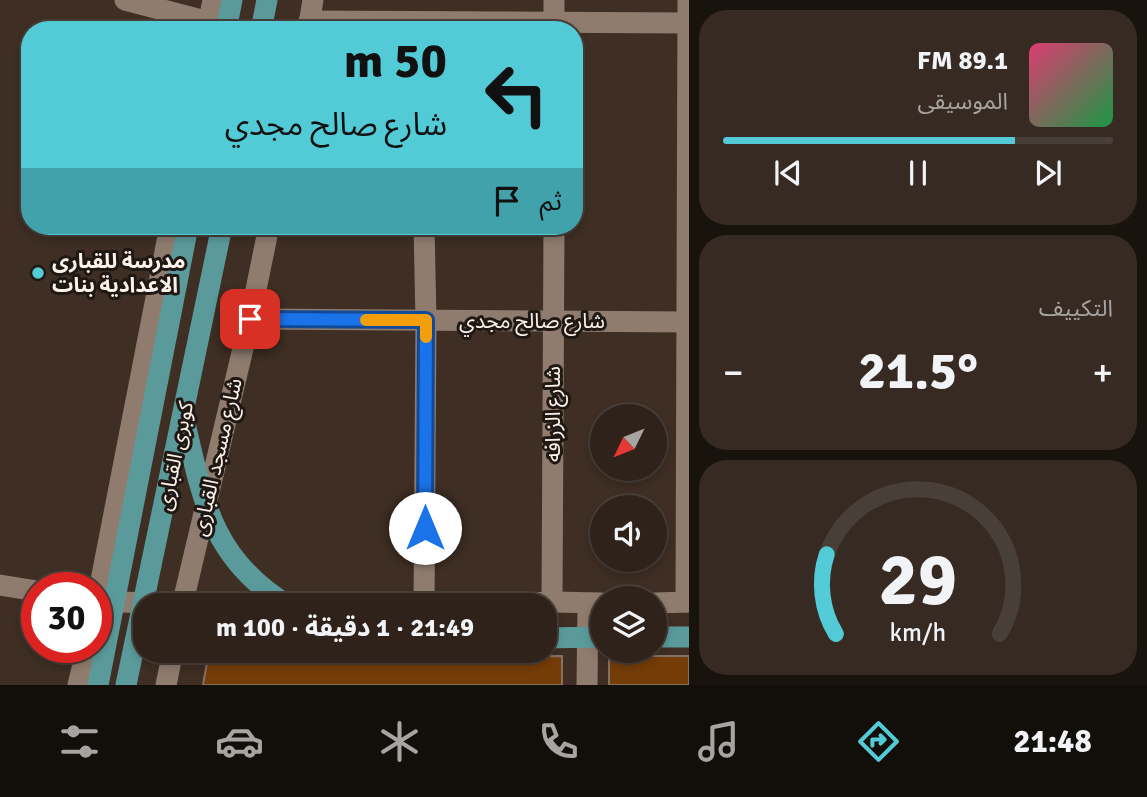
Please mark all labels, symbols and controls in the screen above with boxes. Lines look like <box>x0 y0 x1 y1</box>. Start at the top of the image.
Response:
text: 50 m <box>344 31 447 91</box>
text: 89.1 FM <box>917 45 1008 77</box>
icon: left <box>471 49 562 140</box>
text: الموسيقى <box>917 87 1008 116</box>
text: شارع صالح مجدي <box>225 105 447 144</box>
icon: previous <box>769 154 807 192</box>
icon: pause <box>899 154 937 192</box>
icon: next <box>1029 154 1067 192</box>
icon: arrive <box>488 182 526 220</box>
text: ثم <box>540 186 562 218</box>
place label: مدرسة للقبارى الاعدادية بنات <box>52 248 186 298</box>
marker: مدرسة للقبارى الاعدادية بنات <box>30 265 46 281</box>
pin <box>220 289 280 349</box>
text: التكييف <box>1039 294 1113 323</box>
icon: arrive <box>231 300 269 338</box>
street label: شارع صالح مجدي <box>459 308 605 337</box>
text: 21.5° <box>858 339 978 403</box>
text: − <box>723 349 744 396</box>
text: + <box>1092 349 1113 396</box>
street label: شارع الزرافه <box>540 366 568 462</box>
street label: شارع مسجد القبارى <box>186 375 250 539</box>
street label: كوبرى القبارى <box>151 399 199 513</box>
north arrow <box>590 404 667 481</box>
map controls <box>590 404 667 663</box>
position arrow <box>388 491 462 565</box>
button: sound <box>590 495 667 572</box>
text: 29 <box>879 536 957 625</box>
speed limit sign: 30 <box>21 572 112 663</box>
button: layers <box>590 586 667 663</box>
text: 21:49 · 1 دقيقة · 100 m <box>216 612 474 644</box>
text: km/h <box>890 616 946 647</box>
icon: filters <box>55 717 104 766</box>
icon: car <box>215 717 264 766</box>
icon: climate <box>375 717 424 766</box>
icon: phone <box>534 717 583 766</box>
icon: music <box>694 717 743 766</box>
icon: directions <box>854 717 903 766</box>
text: 21:48 <box>1013 722 1092 761</box>

